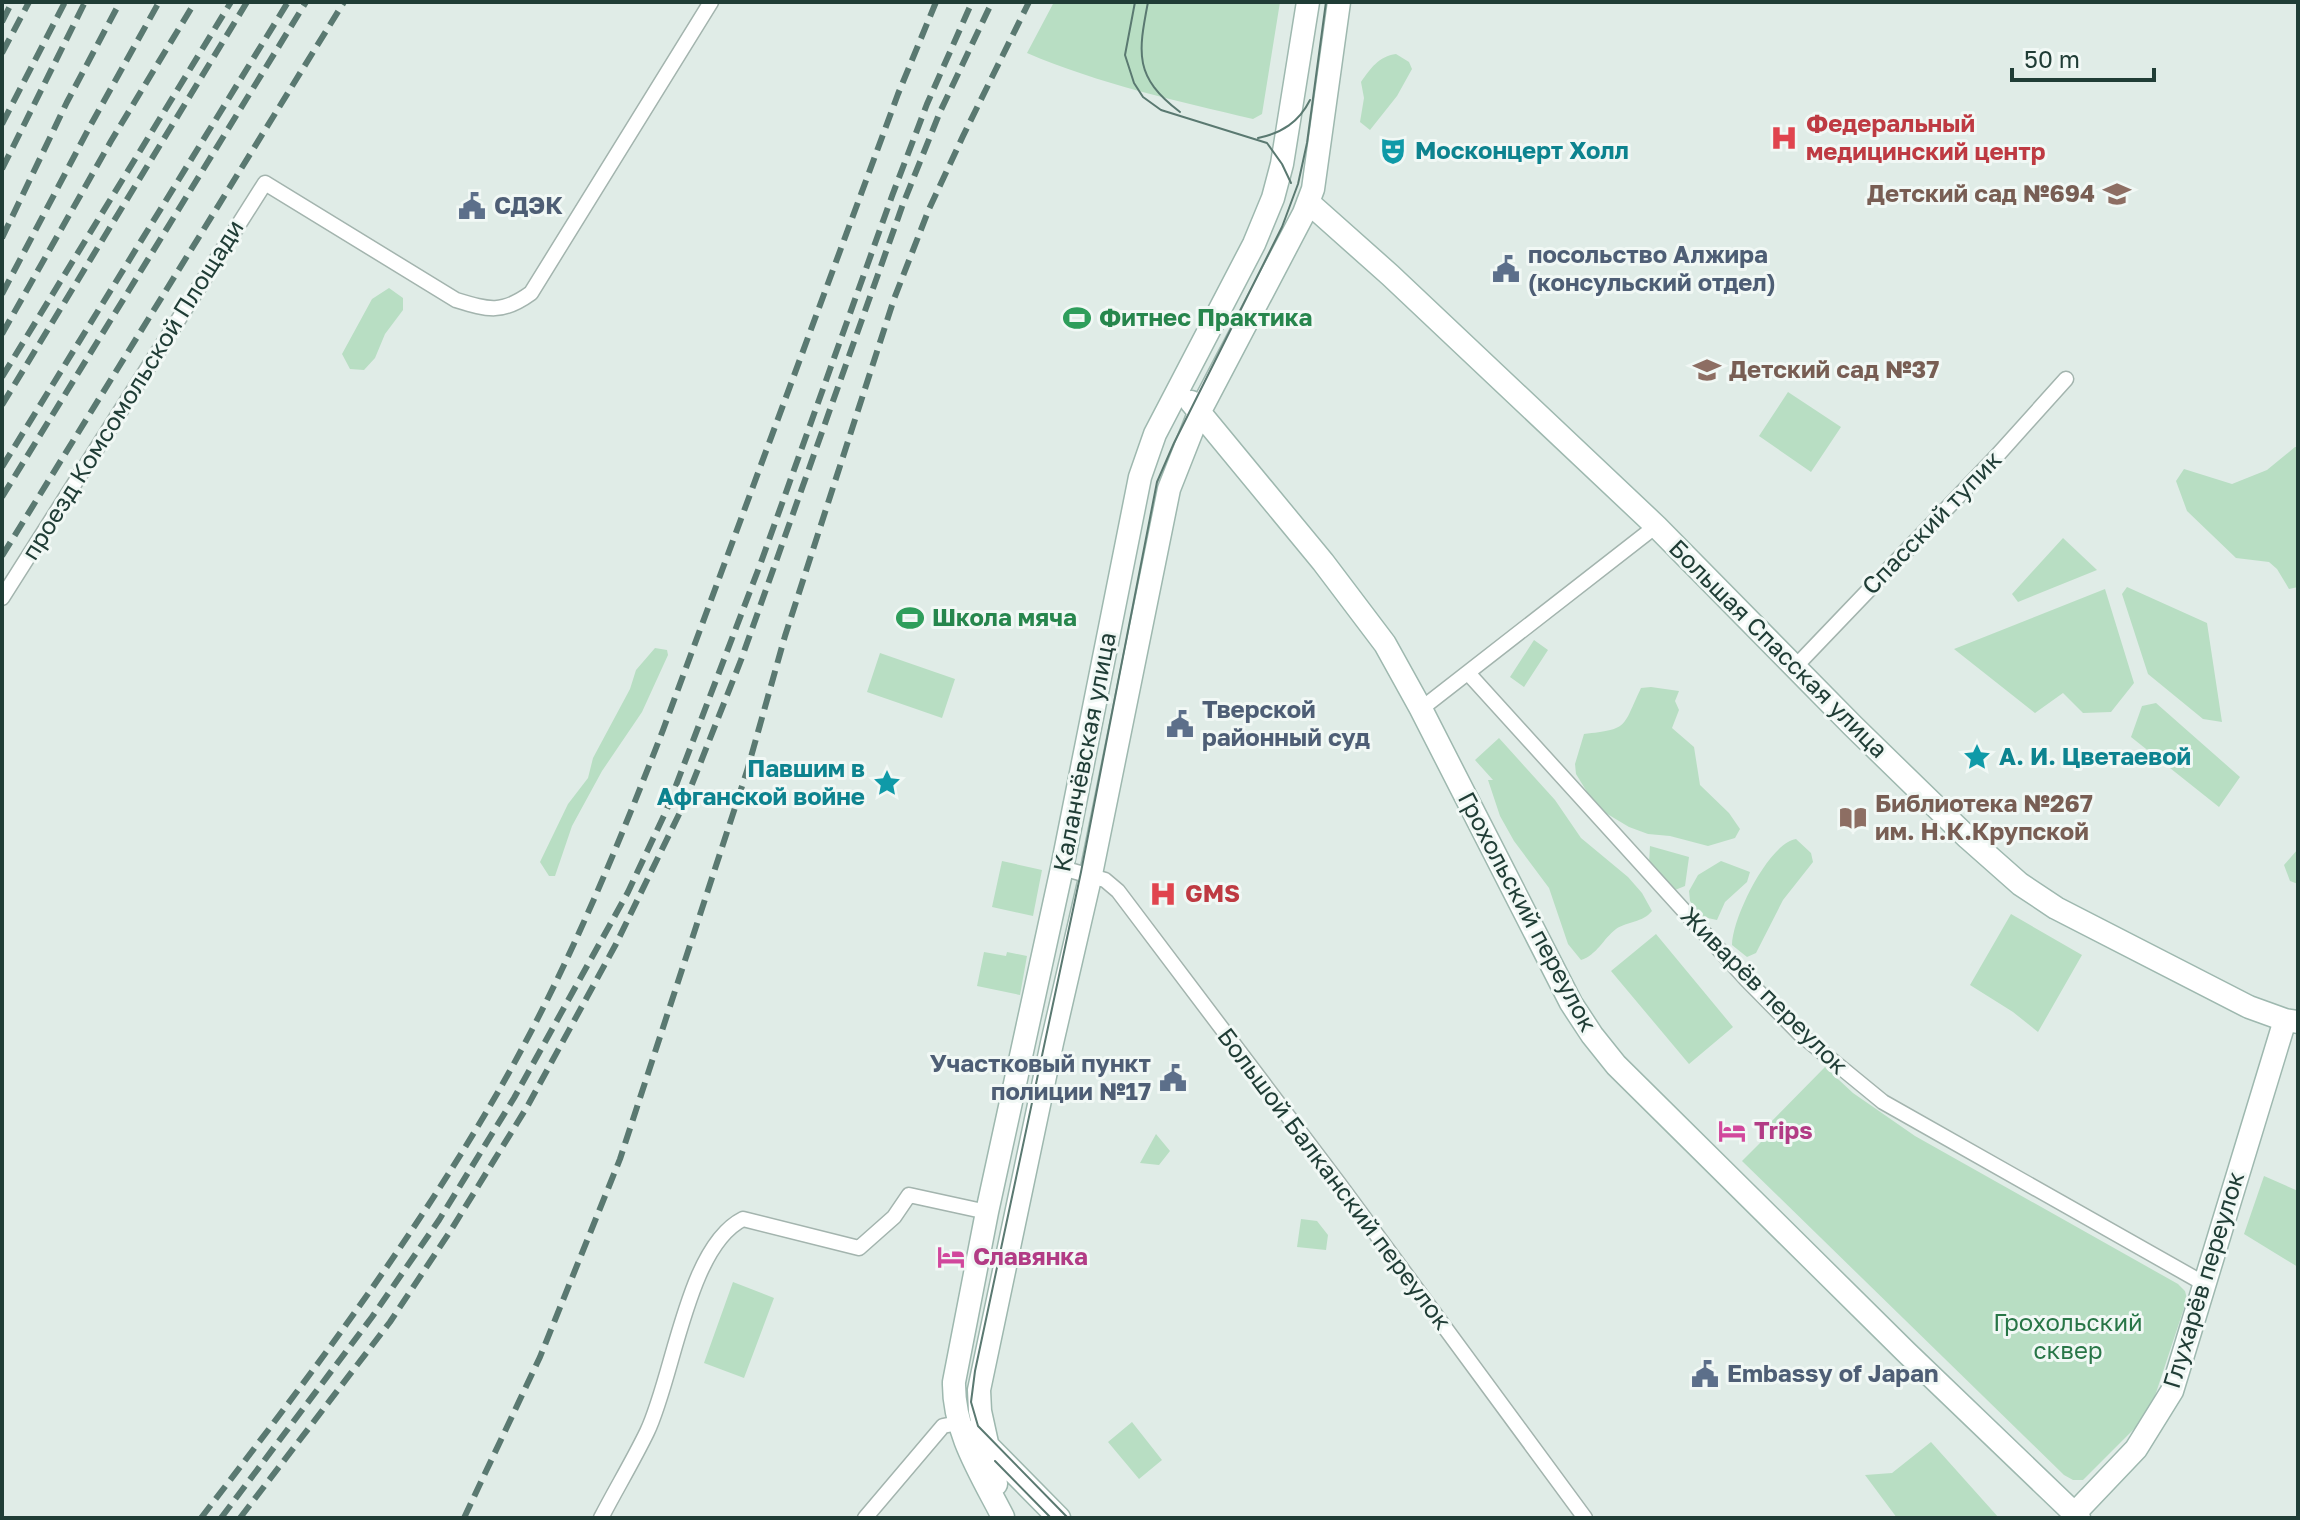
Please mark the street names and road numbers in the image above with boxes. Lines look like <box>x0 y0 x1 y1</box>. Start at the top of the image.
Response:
street label: проезд Комсомольской Площади <box>15 214 249 565</box>
street label: Спасский тупик <box>1855 444 2007 600</box>
street label: Большая Спасская улица <box>1664 533 1894 763</box>
street label: Каланчёвская улица <box>1046 630 1121 874</box>
street label: Грохольский переулок <box>1453 787 1604 1036</box>
street label: Живарёв переулок <box>1675 900 1855 1080</box>
street label: Большой Балканский переулок <box>1212 1021 1458 1335</box>
street label: Глухарёв переулок <box>2156 1168 2249 1391</box>

